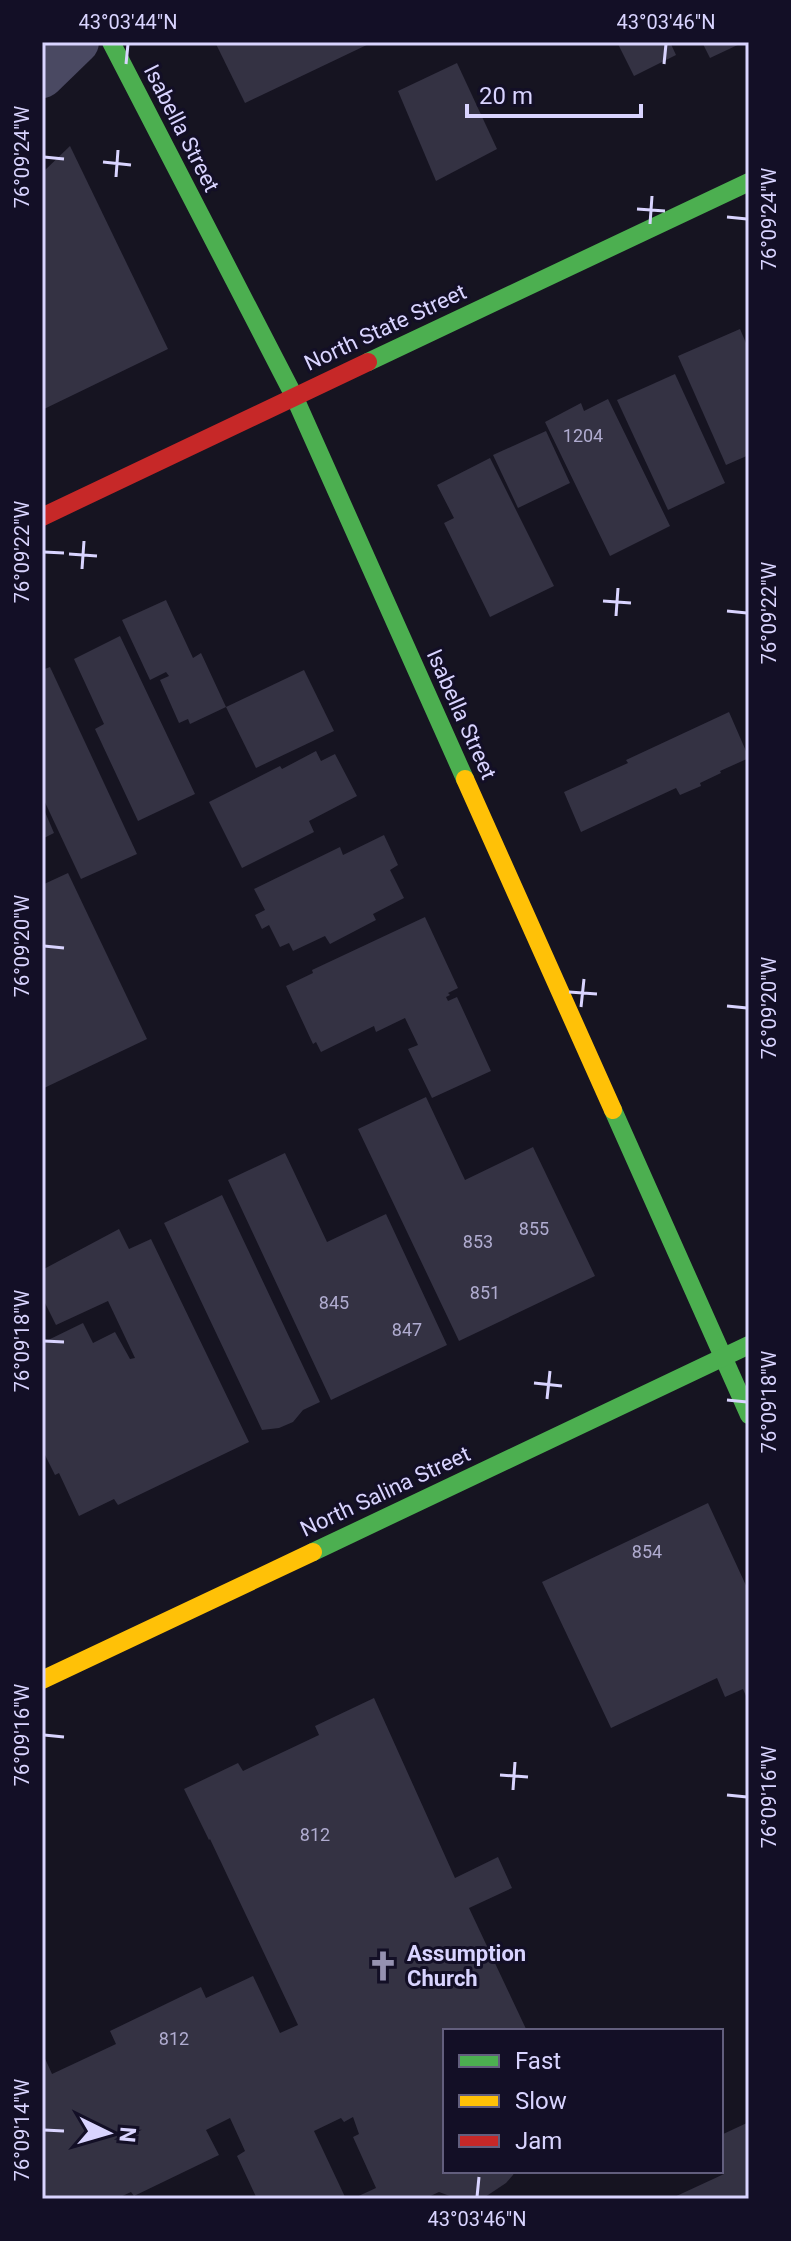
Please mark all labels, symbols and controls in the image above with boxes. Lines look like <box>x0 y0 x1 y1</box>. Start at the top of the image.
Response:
text: 43°03'44"N <box>78 10 178 34</box>
text: 43°03'46"N <box>616 10 716 34</box>
street label: Isabella Street <box>139 60 224 196</box>
scale bar <box>467 68 641 118</box>
text: 20 m <box>479 82 533 110</box>
text: 76°09'24"W <box>10 105 34 208</box>
text: 76°09'24"W <box>757 167 781 270</box>
street label: North State Street <box>300 279 470 376</box>
house number: 1204 <box>563 425 603 446</box>
text: 76°09'22"W <box>10 500 34 603</box>
text: 76°09'22"W <box>757 561 781 664</box>
street label: Isabella Street <box>422 645 501 783</box>
text: 76°09'20"W <box>10 894 34 997</box>
text: 76°09'20"W <box>757 956 781 1059</box>
house number: 855 <box>519 1218 549 1239</box>
house number: 853 <box>463 1231 493 1252</box>
house number: 851 <box>470 1282 500 1303</box>
text: 76°09'18"W <box>10 1289 34 1392</box>
house number: 845 <box>319 1292 349 1313</box>
house number: 847 <box>392 1319 422 1340</box>
text: 76°09'18"W <box>757 1350 781 1453</box>
street label: North Salina Street <box>296 1441 474 1542</box>
house number: 854 <box>632 1541 662 1562</box>
text: 76°09'16"W <box>10 1683 34 1786</box>
text: 76°09'16"W <box>757 1745 781 1848</box>
house number: 812 <box>300 1824 330 1845</box>
place label: Assumption Church <box>407 1941 526 1991</box>
church icon: Assumption Church <box>366 1949 400 1983</box>
house number: 812 <box>159 2028 189 2049</box>
legend <box>443 2029 723 2173</box>
text: Fast <box>515 2047 561 2075</box>
text: 76°09'14"W <box>10 2078 34 2181</box>
text: Slow <box>515 2087 567 2115</box>
north arrow <box>68 2093 148 2173</box>
text: N <box>114 2126 141 2144</box>
text: Jam <box>515 2127 562 2155</box>
text: 43°03'46"N <box>427 2207 527 2231</box>

